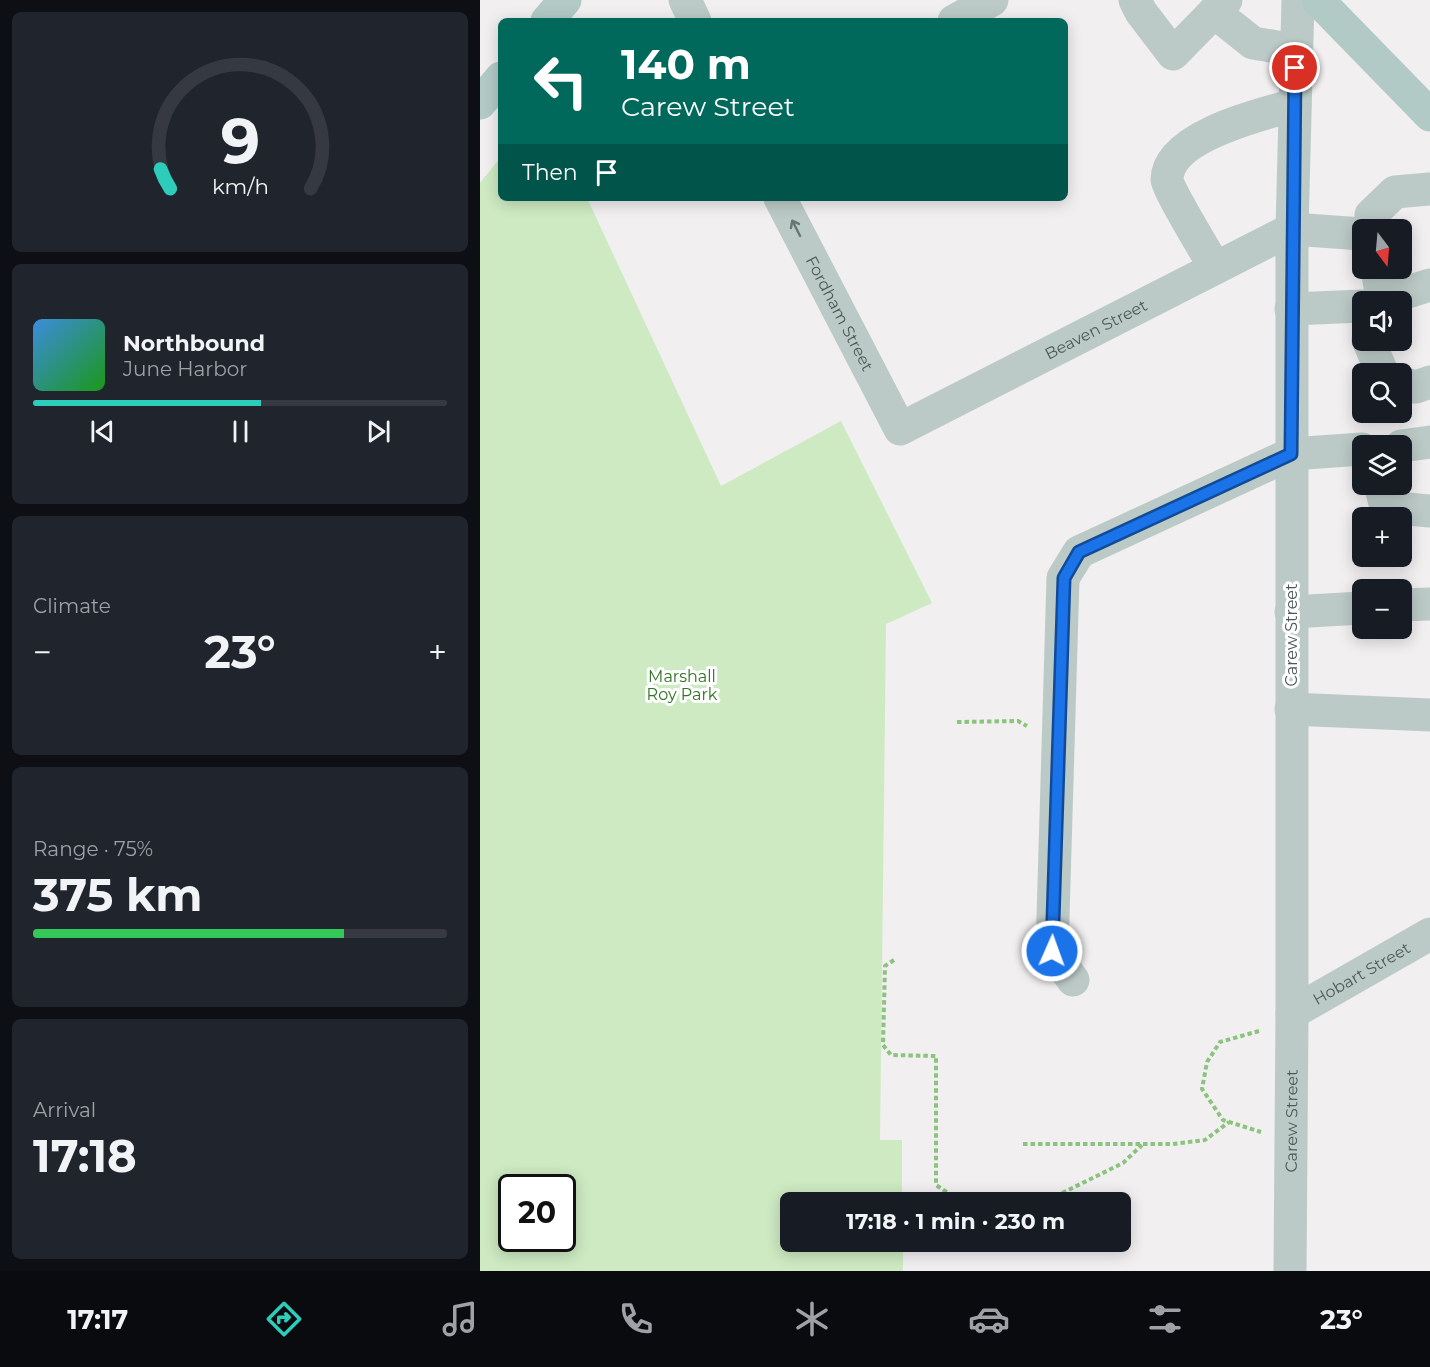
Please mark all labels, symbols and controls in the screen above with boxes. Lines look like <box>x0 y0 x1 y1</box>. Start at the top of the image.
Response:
text: 140 m <box>621 38 751 90</box>
icon: left <box>522 42 600 120</box>
pin <box>1269 42 1320 93</box>
icon: arrive <box>1278 51 1311 84</box>
text: Carew Street <box>621 90 795 123</box>
text: 9 <box>220 103 260 179</box>
icon: arrive <box>590 156 623 189</box>
text: Then <box>522 159 578 186</box>
text: km/h <box>211 173 269 199</box>
one-way arrow <box>790 219 801 237</box>
north arrow <box>1352 219 1412 279</box>
map controls <box>1352 219 1412 639</box>
street label: Fordham Street <box>802 253 878 374</box>
button: sound <box>1352 291 1412 351</box>
street label: Beaven Street <box>1041 295 1150 363</box>
text: Northbound <box>123 330 265 357</box>
text: June Harbor <box>123 357 247 381</box>
button: search <box>1352 363 1412 423</box>
icon: previous <box>86 415 119 448</box>
icon: pause <box>224 415 257 448</box>
icon: next <box>362 415 395 448</box>
button: layers <box>1352 435 1412 495</box>
button: + <box>1352 507 1412 567</box>
button: − <box>1352 579 1412 639</box>
street label: Carew Street <box>1282 583 1301 687</box>
text: Climate <box>33 594 111 618</box>
text: 23° <box>204 624 276 679</box>
text: − <box>33 632 52 672</box>
text: + <box>428 632 447 672</box>
park label: Marshall Roy Park <box>647 667 718 704</box>
text: Range · 75% <box>33 837 153 861</box>
text: 375 km <box>33 867 202 922</box>
position arrow <box>1020 919 1084 983</box>
street label: Hobart Street <box>1309 938 1414 1009</box>
street label: Carew Street <box>1281 1069 1301 1173</box>
text: Arrival <box>33 1098 96 1122</box>
text: 17:18 <box>33 1128 137 1183</box>
speed limit sign: 20 <box>498 1174 576 1252</box>
text: 17:18 · 1 min · 230 m <box>846 1208 1065 1235</box>
icon: directions <box>263 1298 305 1340</box>
icon: music <box>439 1298 481 1340</box>
icon: phone <box>615 1298 657 1340</box>
icon: climate <box>791 1298 833 1340</box>
icon: car <box>968 1298 1010 1340</box>
icon: filters <box>1144 1298 1186 1340</box>
text: 17:17 <box>67 1303 128 1336</box>
text: 23° <box>1320 1303 1363 1336</box>

